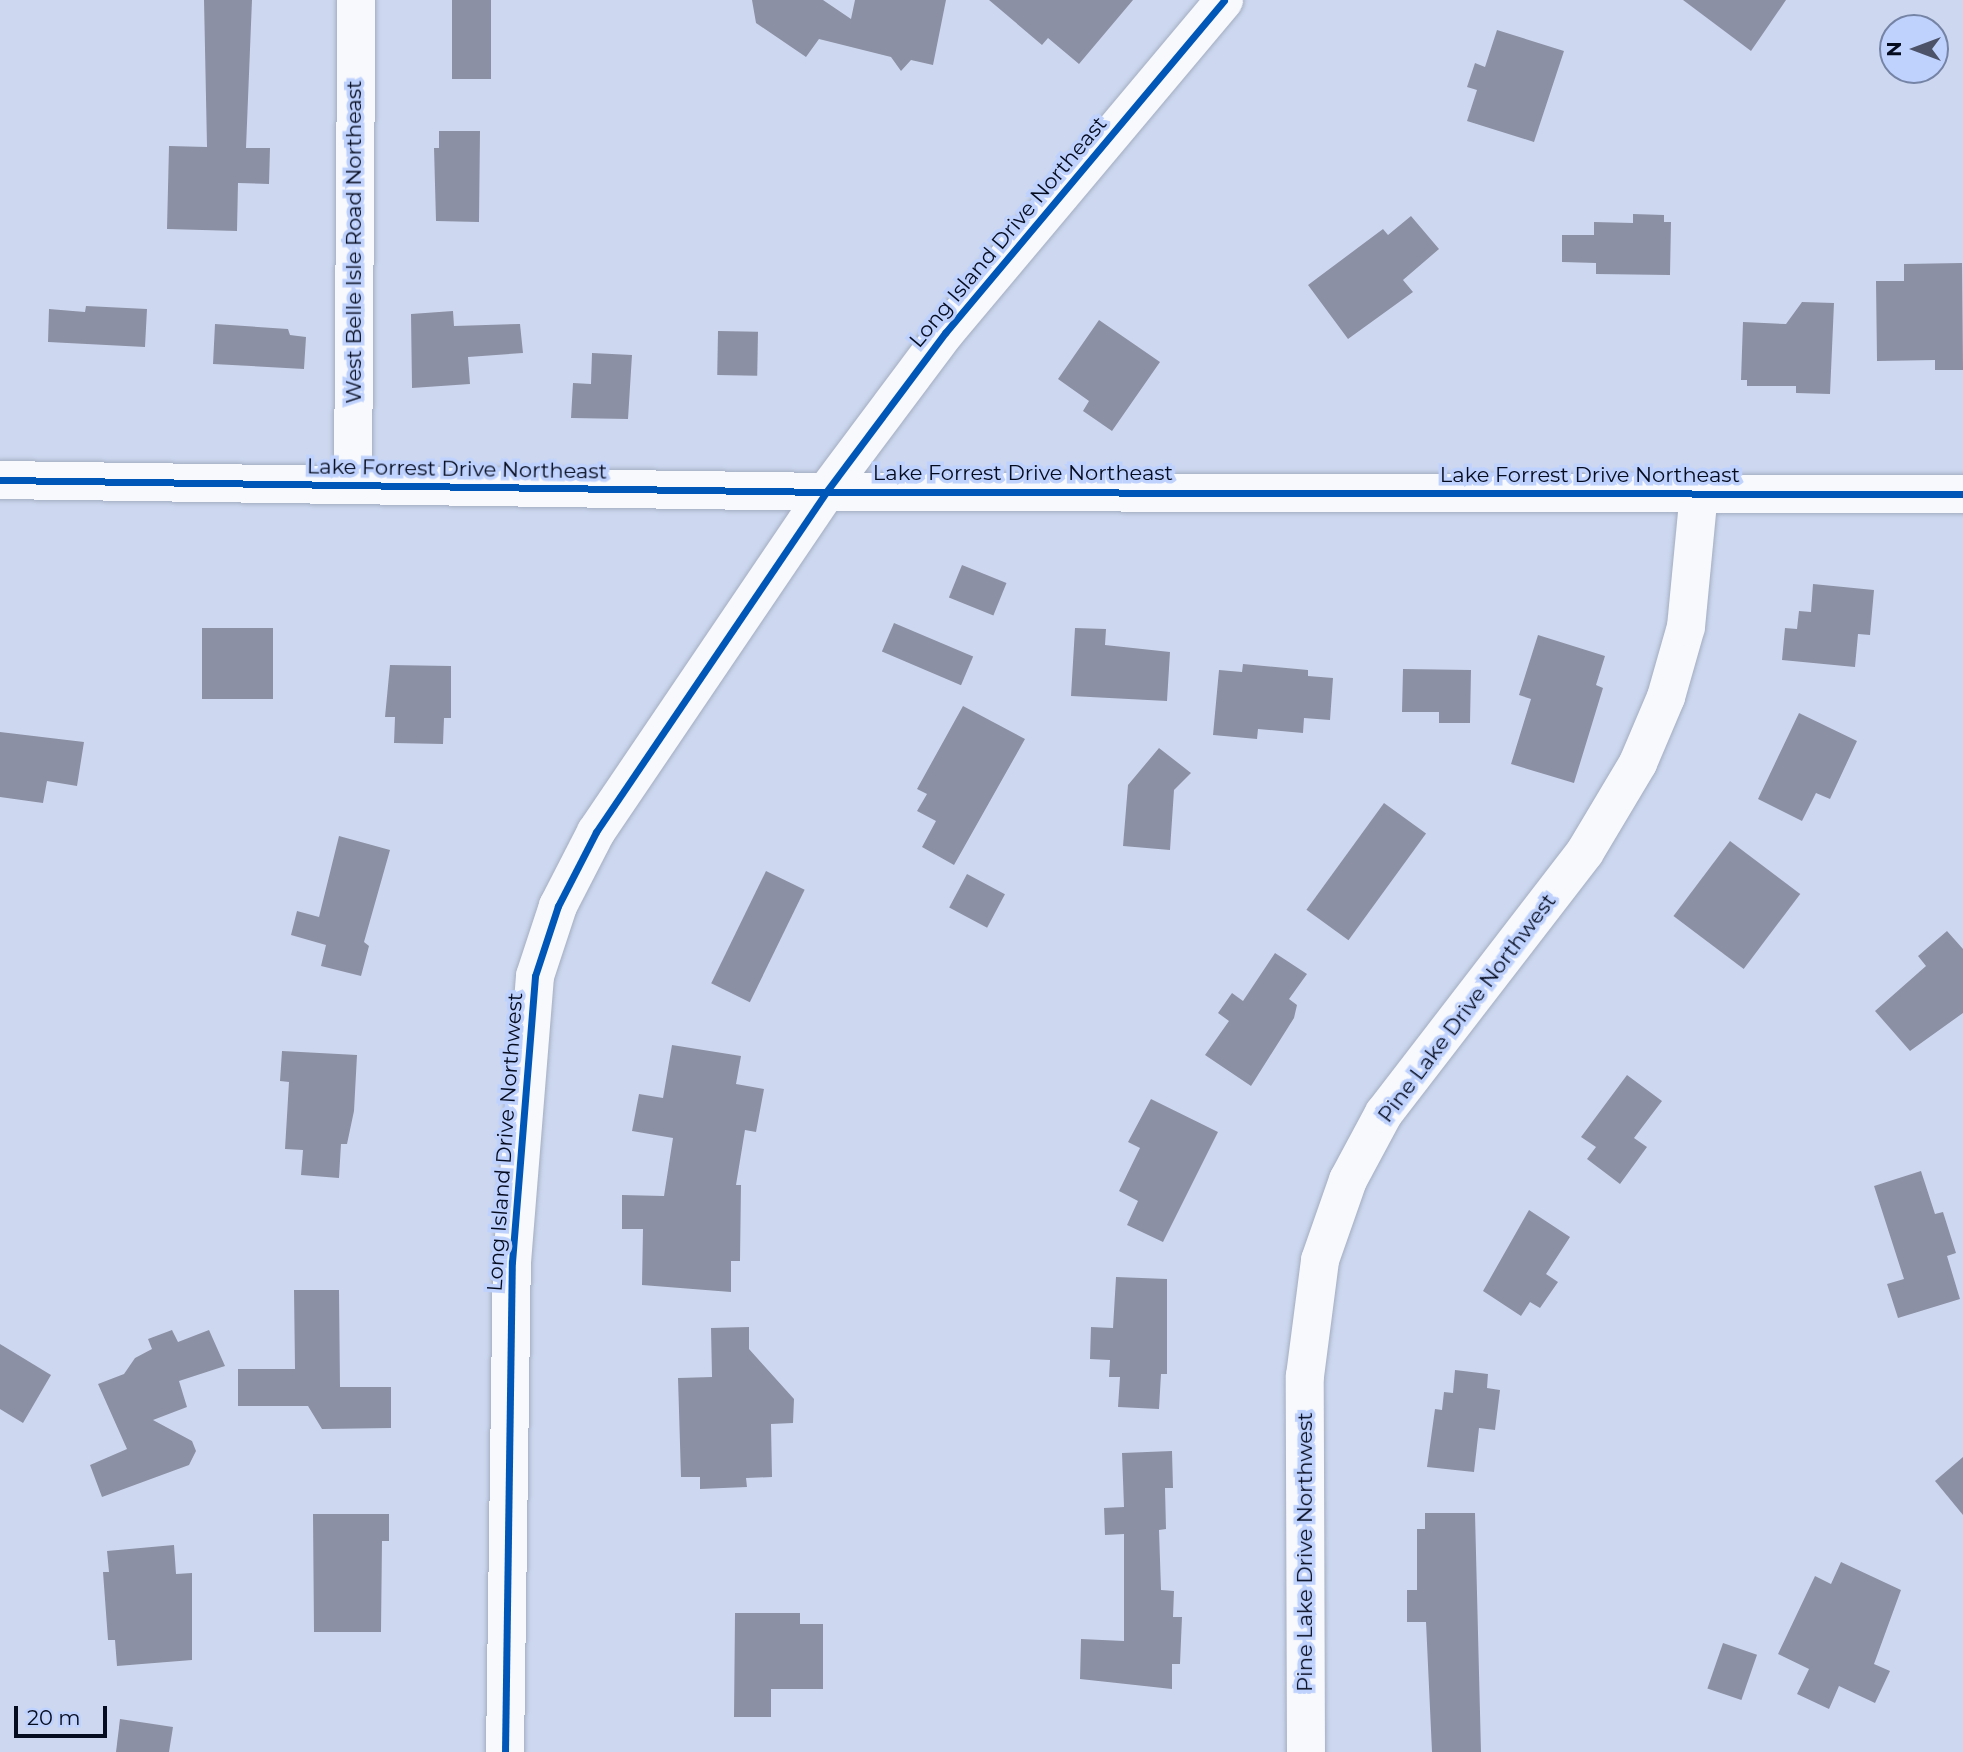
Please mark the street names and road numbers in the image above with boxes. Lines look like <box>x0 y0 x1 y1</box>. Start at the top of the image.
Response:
street label: West Belle Isle Road Northeast <box>341 80 367 404</box>
street label: Long Island Drive Northeast <box>904 111 1112 353</box>
street label: Lake Forrest Drive Northeast <box>307 454 607 484</box>
street label: Lake Forrest Drive Northeast <box>873 460 1173 486</box>
street label: Lake Forrest Drive Northeast <box>1440 462 1740 488</box>
street label: Pine Lake Drive Northwest <box>1373 889 1561 1127</box>
street label: Long Island Drive Northwest <box>482 992 528 1292</box>
street label: Pine Lake Drive Northwest <box>1292 1412 1318 1692</box>

